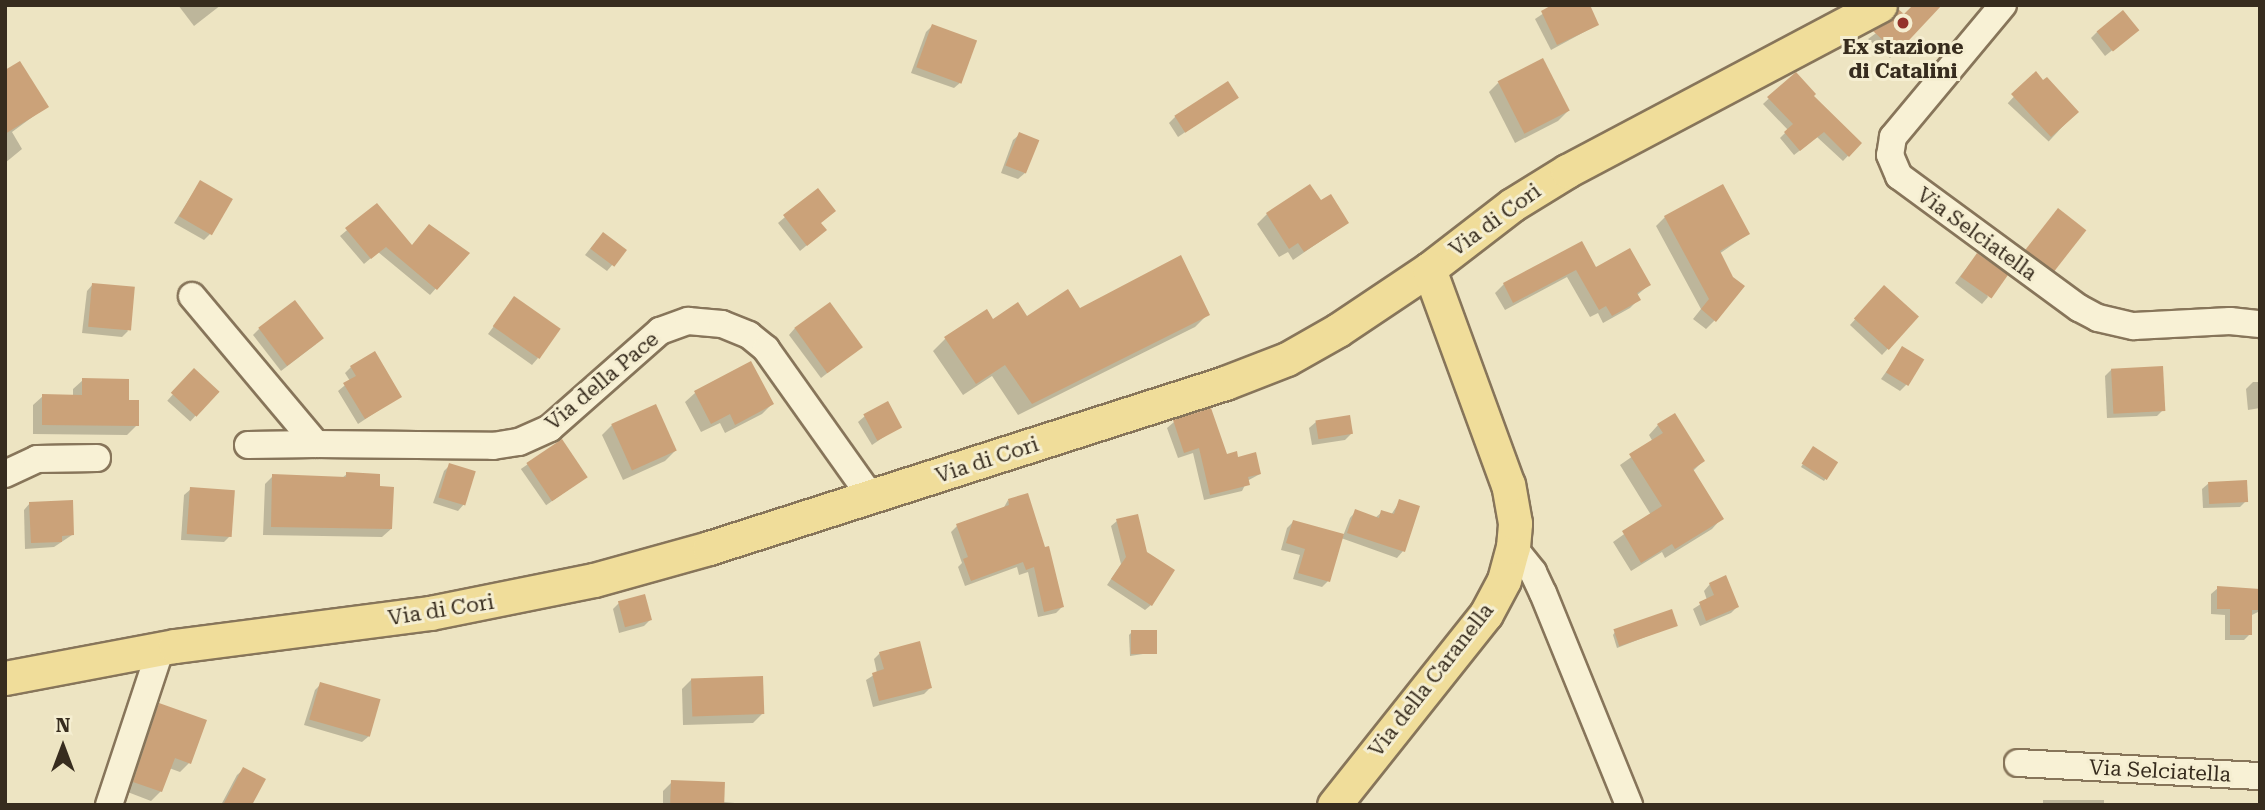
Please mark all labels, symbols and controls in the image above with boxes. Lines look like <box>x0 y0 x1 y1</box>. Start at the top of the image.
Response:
marker: Ex stazione di Catalini <box>1895 15 1911 31</box>
place label: Ex stazione di Catalini <box>1843 34 1963 84</box>
street label: Via di Cori <box>1444 178 1546 262</box>
street label: Via Selciatella <box>1912 182 2042 286</box>
street label: Via della Pace <box>540 326 664 436</box>
street label: Via di Cori <box>932 431 1042 489</box>
street label: Via di Cori <box>386 589 496 631</box>
street label: Via della Caranella <box>1363 598 1499 762</box>
north arrow <box>28 712 98 782</box>
text: N <box>56 714 70 737</box>
street label: Via Selciatella <box>2088 755 2232 787</box>

